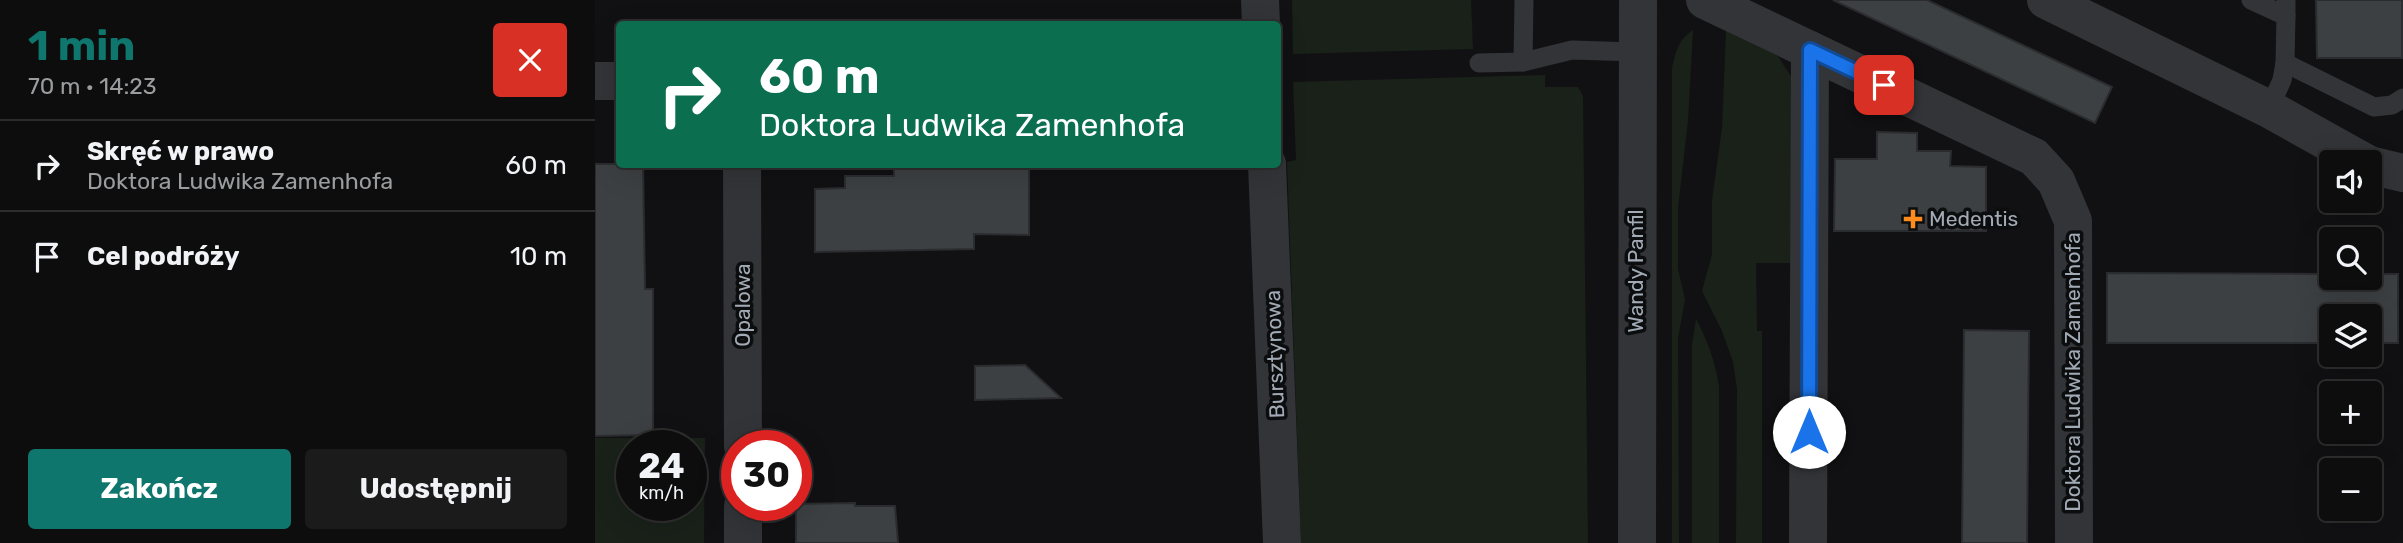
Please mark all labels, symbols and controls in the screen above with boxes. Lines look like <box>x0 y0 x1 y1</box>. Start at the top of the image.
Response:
text: 1 min <box>28 21 135 71</box>
button: close <box>493 23 567 97</box>
text: 60 m <box>759 47 880 105</box>
icon: right <box>644 49 735 140</box>
pin <box>1854 55 1914 115</box>
icon: arrive <box>1865 66 1903 104</box>
text: 70 m · 14:23 <box>28 72 157 100</box>
text: Doktora Ludwika Zamenhofa <box>759 106 1185 144</box>
text: Skręć w prawo <box>87 136 274 167</box>
icon: right <box>28 147 66 185</box>
text: 60 m <box>505 150 567 181</box>
map controls <box>2319 150 2382 521</box>
button: sound <box>2319 150 2382 213</box>
text: Doktora Ludwika Zamenhofa <box>87 167 393 195</box>
place label: Medentis <box>1929 206 2018 231</box>
street label: Wandy Panfil <box>1623 209 1648 333</box>
marker: Medentis <box>1903 209 1923 229</box>
button: search <box>2319 227 2382 290</box>
street label: Doktora Ludwika Zamenhofa <box>2060 232 2085 512</box>
icon: arrive <box>28 238 66 276</box>
text: Cel podróży <box>87 241 240 272</box>
text: 10 m <box>510 241 567 272</box>
street label: Opalowa <box>730 263 755 347</box>
street label: Bursztynowa <box>1260 289 1289 419</box>
button: layers <box>2319 304 2382 367</box>
button: + <box>2319 381 2382 444</box>
position arrow <box>1772 395 1846 469</box>
speed limit sign: 30 <box>721 430 812 521</box>
text: 24 <box>638 445 685 487</box>
button: Zakończ <box>28 449 291 529</box>
button: Udostępnij <box>305 449 567 529</box>
button: − <box>2319 458 2382 521</box>
text: km/h <box>639 482 684 504</box>

